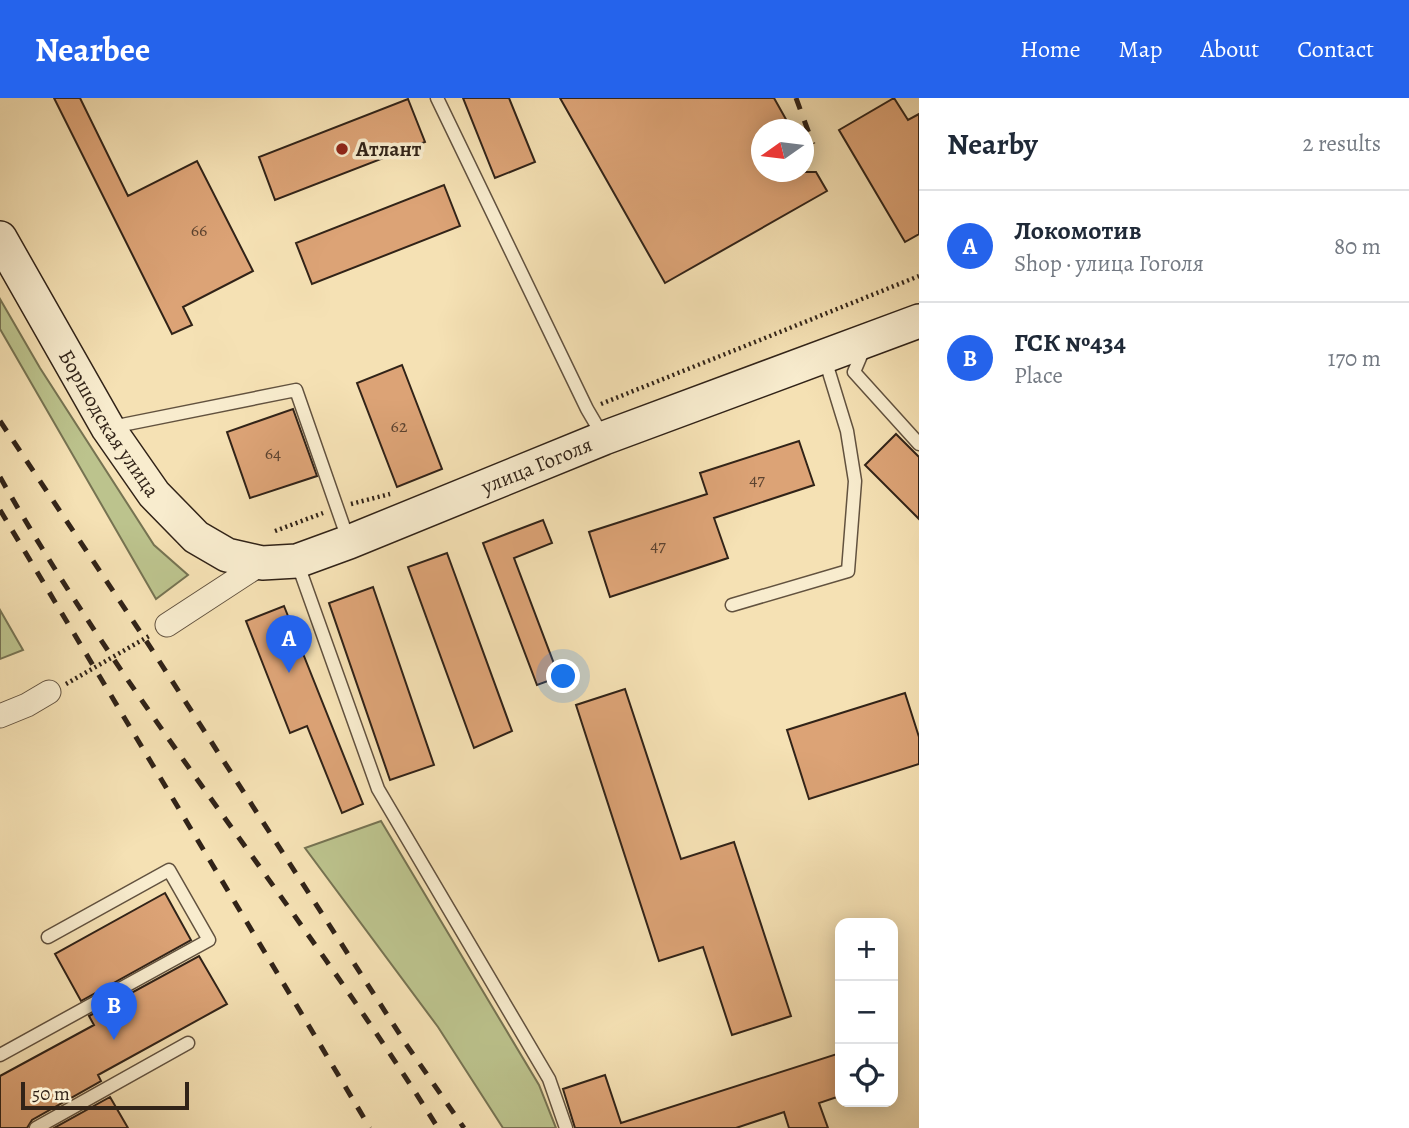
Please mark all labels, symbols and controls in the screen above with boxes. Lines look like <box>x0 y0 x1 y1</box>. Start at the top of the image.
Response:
text: Nearbee <box>35 27 150 72</box>
text: Home <box>1020 33 1081 65</box>
text: Map <box>1119 33 1163 65</box>
text: About <box>1201 33 1259 65</box>
text: Contact <box>1297 33 1374 65</box>
north arrow <box>751 119 814 182</box>
text: Nearby <box>947 124 1038 164</box>
text: 2 results <box>1303 128 1381 159</box>
place label: Атлант <box>355 135 422 163</box>
marker: Атлант <box>334 141 350 157</box>
text: Локомотив <box>1014 213 1142 248</box>
house number: 66 <box>191 218 207 242</box>
text: A <box>963 231 977 262</box>
text: 80 m <box>1334 231 1381 262</box>
text: Shop · улица Гоголя <box>1014 248 1204 279</box>
text: ГСК №434 <box>1014 325 1126 360</box>
text: B <box>963 343 977 374</box>
text: 170 m <box>1328 343 1381 374</box>
street label: Боршодская улица <box>52 344 166 503</box>
text: Place <box>1014 360 1063 391</box>
house number: 62 <box>391 414 408 438</box>
street label: улица Гоголя <box>476 430 596 501</box>
house number: 64 <box>265 441 281 465</box>
house number: 47 <box>749 467 765 491</box>
house number: 47 <box>650 533 666 557</box>
pin: A <box>266 615 312 673</box>
your location <box>546 659 580 693</box>
map controls <box>835 918 898 1107</box>
button: + <box>835 918 898 981</box>
button: − <box>835 981 898 1044</box>
pin: B <box>91 982 137 1040</box>
button: locate <box>835 1044 898 1107</box>
scale bar <box>21 1079 189 1111</box>
text: 50 m <box>32 1081 70 1107</box>

